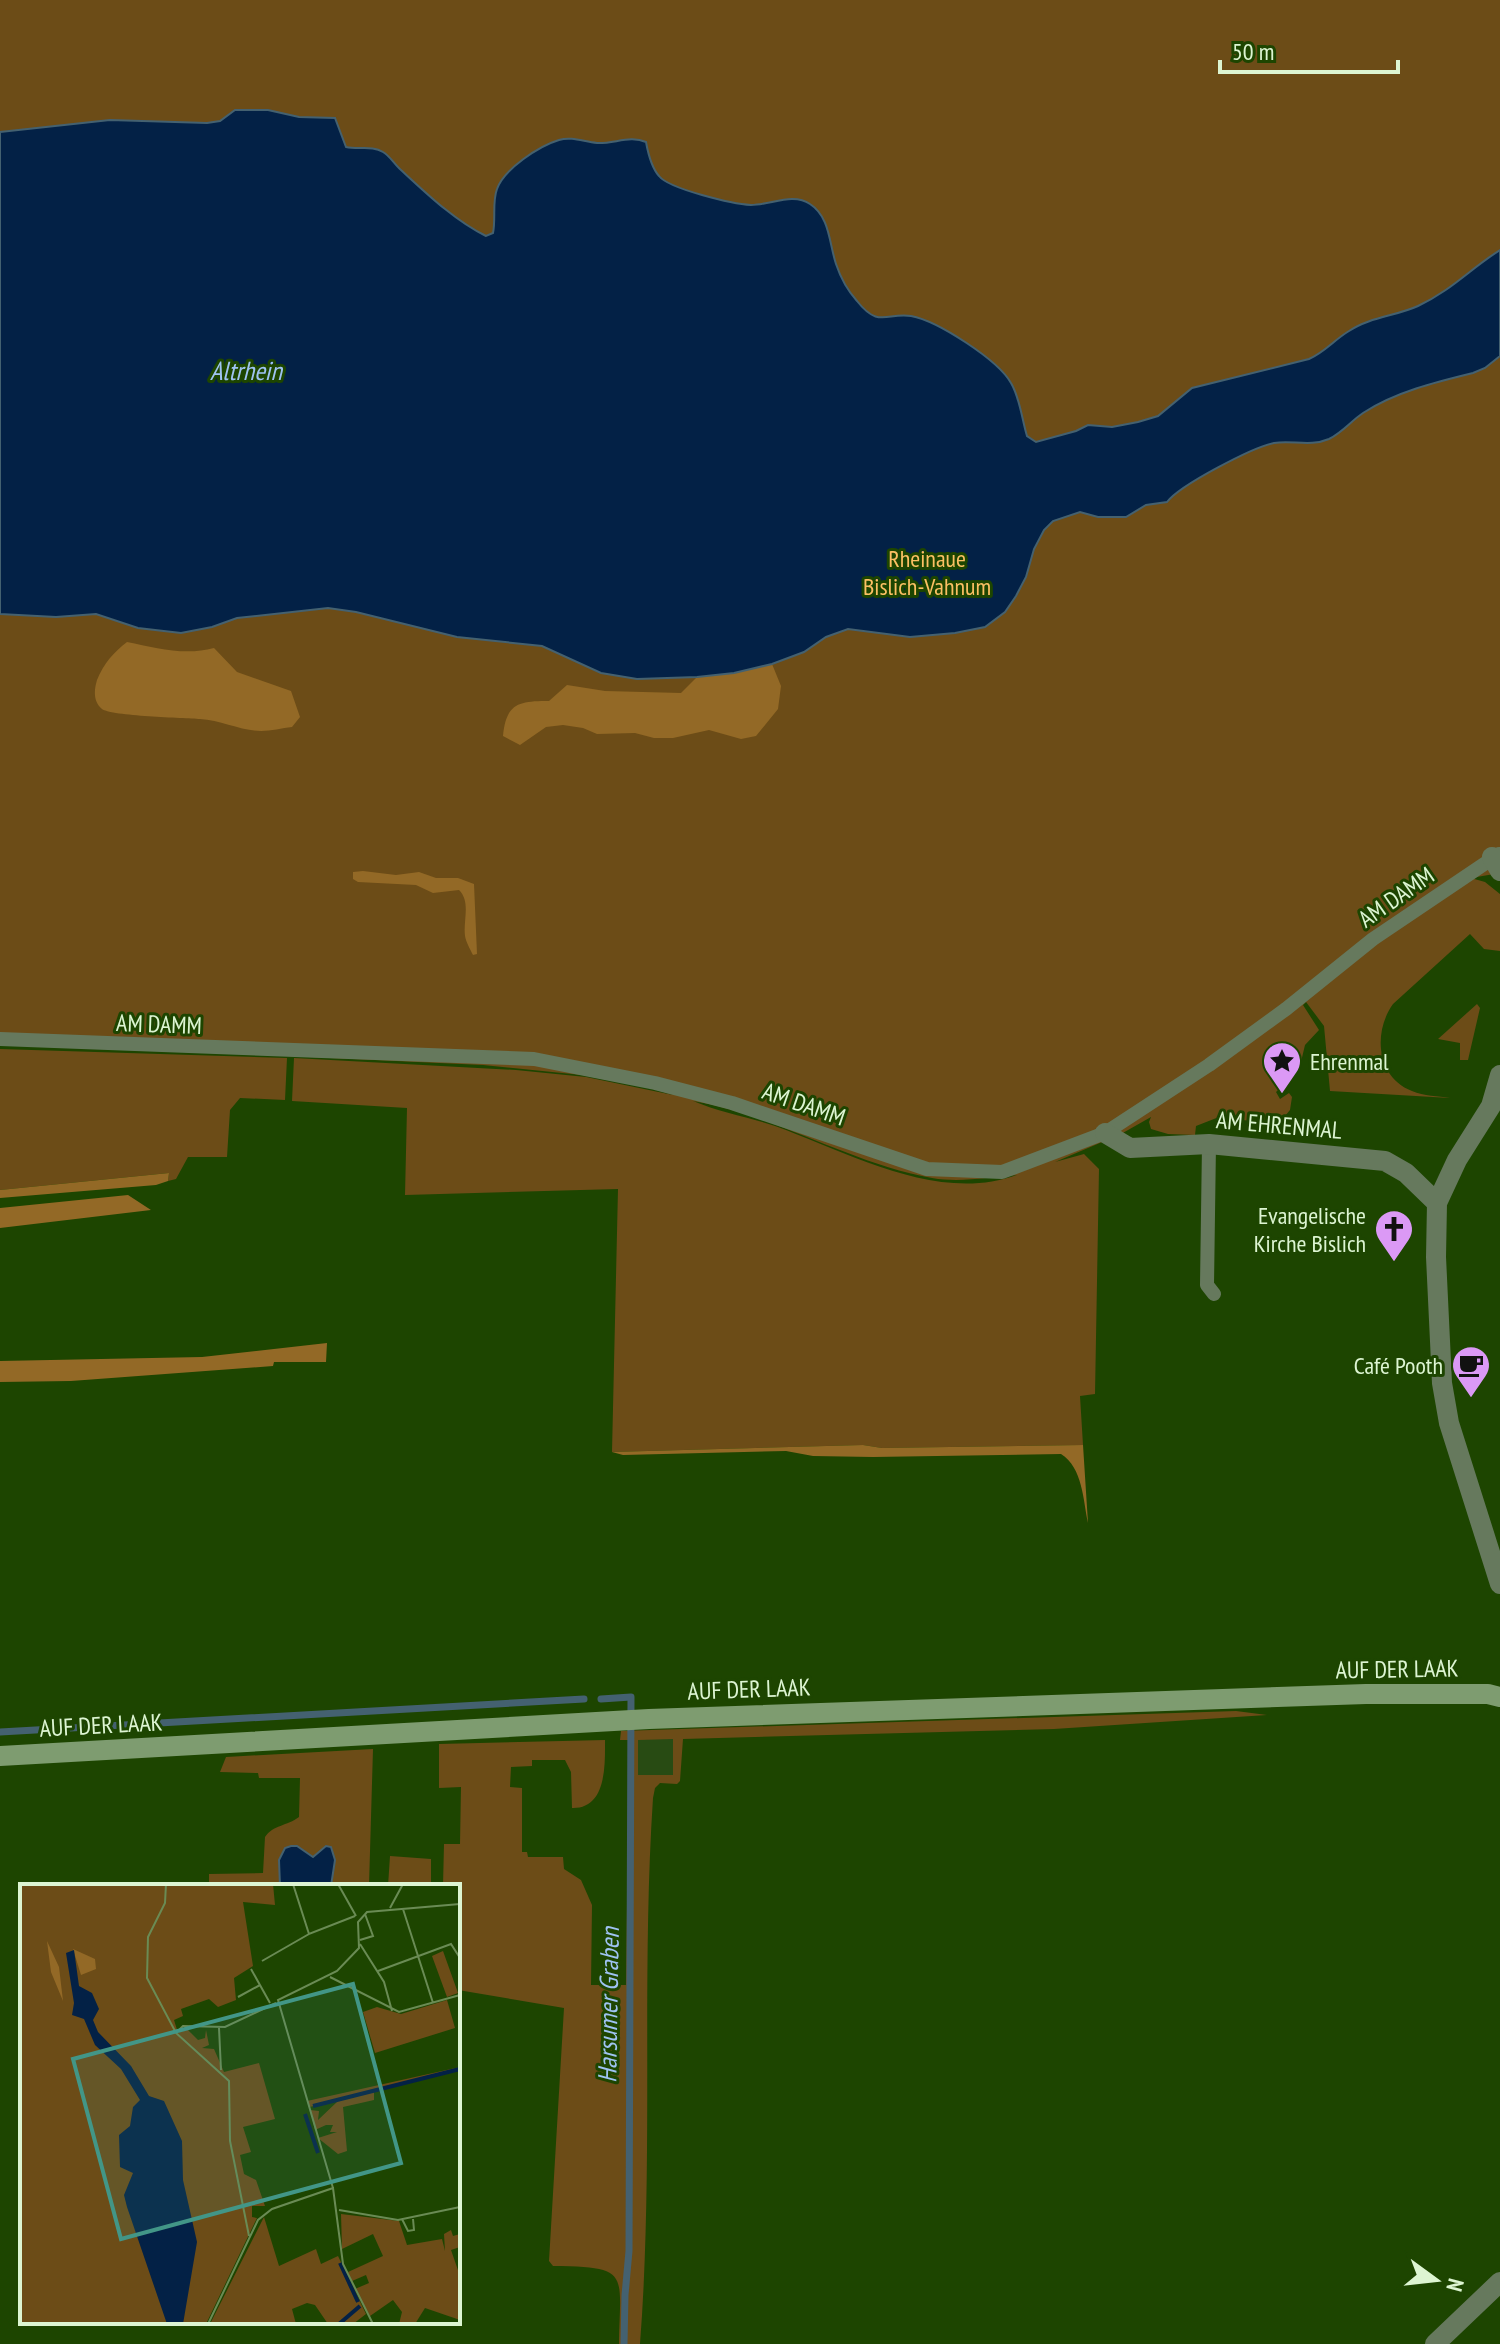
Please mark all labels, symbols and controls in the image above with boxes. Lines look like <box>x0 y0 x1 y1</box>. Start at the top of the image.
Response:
scale bar <box>1220 24 1398 74</box>
text: 50 m <box>1232 36 1274 67</box>
water label: Altrhein <box>210 354 284 387</box>
park label: Rheinaue Bislich-Vahnum <box>863 543 991 602</box>
street label: AM DAMM <box>1352 860 1440 934</box>
street label: AM DAMM <box>116 1007 202 1041</box>
place icon: Ehrenmal <box>1261 1040 1303 1095</box>
place label: Ehrenmal <box>1310 1046 1389 1077</box>
street label: AM DAMM <box>758 1075 850 1133</box>
street label: AM EHRENMAL <box>1215 1104 1343 1146</box>
place label: Evangelische Kirche Bislich <box>1254 1200 1366 1259</box>
church icon: Evangelische Kirche Bislich <box>1373 1208 1415 1263</box>
cafe icon: Café Pooth <box>1450 1344 1492 1399</box>
place label: Café Pooth <box>1354 1350 1443 1381</box>
street label: AUF DER LAAK <box>1335 1652 1459 1686</box>
street label: AUF DER LAAK <box>687 1671 811 1707</box>
street label: AUF DER LAAK <box>39 1706 163 1744</box>
inset map <box>20 1884 460 2324</box>
water label: Harsumer Graben <box>590 1925 626 2083</box>
north arrow <box>1396 2240 1476 2320</box>
text: N <box>1440 2276 1470 2295</box>

